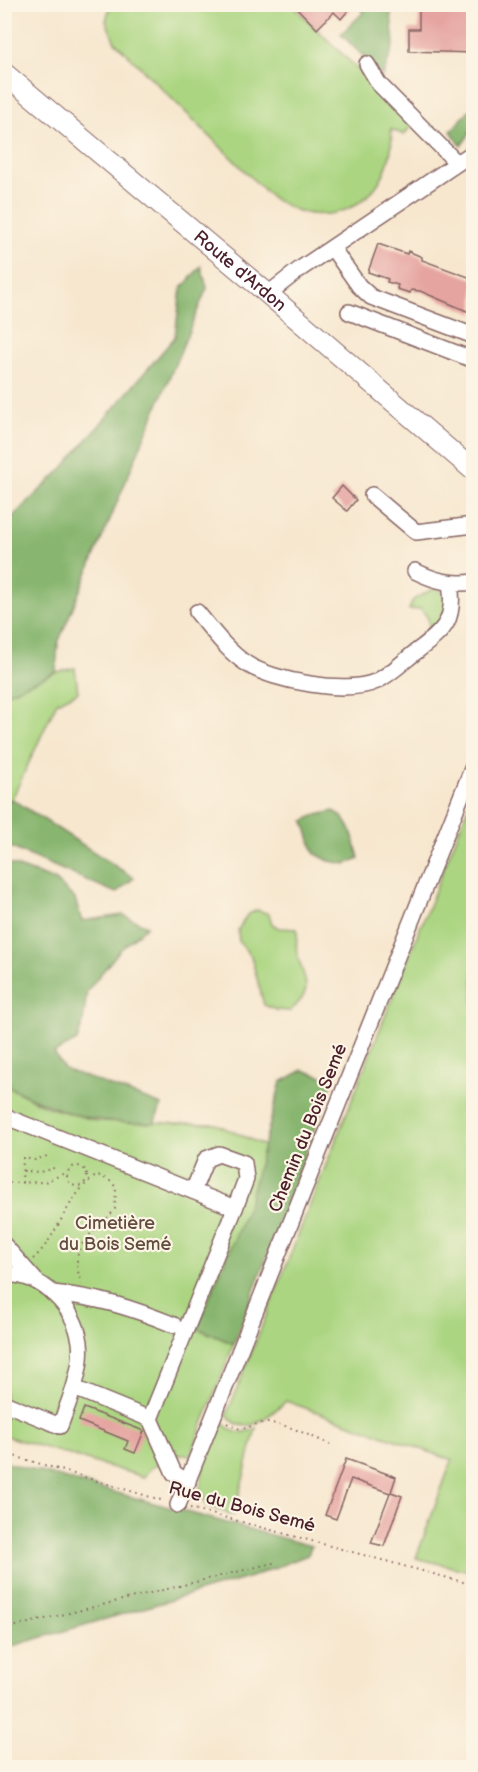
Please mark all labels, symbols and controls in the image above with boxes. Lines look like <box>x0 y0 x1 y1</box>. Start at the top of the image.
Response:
street label: Route d'Ardon <box>189 226 291 316</box>
street label: Chemin du Bois Semé <box>265 1040 352 1215</box>
park label: Cimetière du Bois Semé <box>59 1213 171 1255</box>
street label: Rue du Bois Semé <box>166 1477 318 1537</box>

